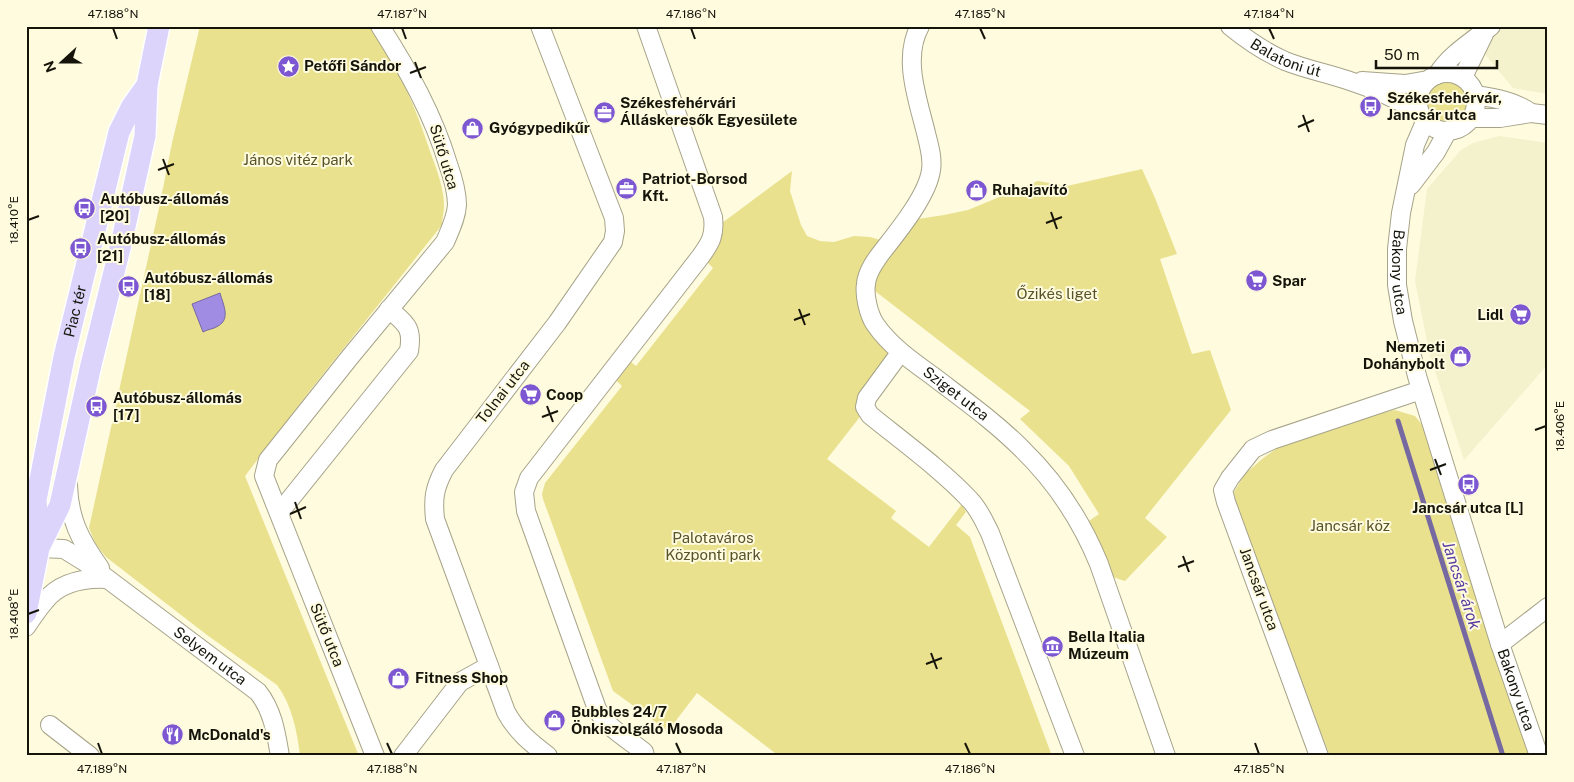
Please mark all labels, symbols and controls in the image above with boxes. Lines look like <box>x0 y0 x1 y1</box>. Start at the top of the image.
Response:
text: 47.188°N <box>88 7 138 21</box>
text: 47.187°N <box>377 7 427 21</box>
text: 47.186°N <box>666 7 716 21</box>
text: 47.185°N <box>955 7 1005 21</box>
text: 47.184°N <box>1244 7 1294 21</box>
street label: Balatoni út <box>1247 35 1323 80</box>
north arrow <box>38 38 88 88</box>
scale bar <box>1376 38 1498 70</box>
text: 50 m <box>1384 46 1419 63</box>
place icon: Petőfi Sándor <box>276 54 300 78</box>
place label: Petőfi Sándor <box>304 57 401 74</box>
text: N <box>40 59 59 75</box>
place label: Székesfehérvár, Jancsár utca <box>1387 89 1502 123</box>
place label: Székesfehérvári Álláskeresők Egyesülete <box>620 94 797 128</box>
bus stop icon: Székesfehérvár, Jancsár utca <box>1359 95 1383 119</box>
office icon: Székesfehérvári Álláskeresők Egyesülete <box>592 100 616 124</box>
shop icon: Gyógypedikűr <box>461 116 485 140</box>
place label: Gyógypedikűr <box>489 119 590 136</box>
street label: Sütő utca <box>427 122 462 191</box>
park label: János vitéz park <box>243 151 353 168</box>
place label: Patriot-Borsod Kft. <box>642 170 747 204</box>
office icon: Patriot-Borsod Kft. <box>614 176 638 200</box>
shop icon: Ruhajavító <box>964 178 988 202</box>
place label: Ruhajavító <box>992 181 1068 198</box>
place label: Autóbusz-állomás [20] <box>100 190 229 224</box>
text: 18.410°E <box>7 196 21 244</box>
bus stop icon: Autóbusz-állomás [20] <box>72 196 96 220</box>
street label: Bakony utca <box>1389 229 1411 316</box>
place label: Autóbusz-állomás [21] <box>97 230 226 264</box>
bus stop icon: Autóbusz-állomás [21] <box>69 236 93 260</box>
place label: Autóbusz-állomás [18] <box>144 269 273 303</box>
supermarket icon: Spar <box>1244 269 1268 293</box>
place label: Spar <box>1272 272 1306 289</box>
bus stop icon: Autóbusz-állomás [18] <box>116 275 140 299</box>
street label: Piac tér <box>60 283 89 339</box>
park label: Őzikés liget <box>1017 284 1098 302</box>
supermarket icon: Lidl <box>1508 303 1532 327</box>
place label: Lidl <box>1477 306 1504 323</box>
place label: Nemzeti Dohánybolt <box>1363 338 1445 372</box>
shop icon: Nemzeti Dohánybolt <box>1449 344 1473 368</box>
street label: Tolnai utca <box>473 357 533 427</box>
street label: Sziget utca <box>920 363 992 424</box>
supermarket icon: Coop <box>518 383 542 407</box>
place label: Coop <box>546 386 583 403</box>
place label: Autóbusz-állomás [17] <box>113 389 242 423</box>
bus stop icon: Autóbusz-állomás [17] <box>85 395 109 419</box>
text: 18.406°E <box>1553 401 1567 451</box>
bus stop icon: Jancsár utca [L] <box>1456 473 1480 497</box>
place label: Jancsár utca [L] <box>1412 499 1524 516</box>
park label: Jancsár köz <box>1310 517 1390 534</box>
park label: Palotaváros Központi park <box>665 529 761 563</box>
water label: Jancsár-árok <box>1438 539 1485 632</box>
street label: Jancsár utca <box>1237 545 1282 633</box>
text: 18.408°E <box>7 589 21 639</box>
street label: Sütő utca <box>307 601 348 669</box>
street label: Selyem utca <box>171 623 250 688</box>
place label: Bella Italia Múzeum <box>1068 628 1145 662</box>
museum icon: Bella Italia Múzeum <box>1040 634 1064 658</box>
street label: Bakony utca <box>1494 646 1539 733</box>
shop icon: Fitness Shop <box>387 666 411 690</box>
place label: Fitness Shop <box>415 669 508 686</box>
place label: Bubbles 24/7 Önkiszolgáló Mosoda <box>571 703 723 737</box>
shop icon: Bubbles 24/7 Önkiszolgáló Mosoda <box>543 709 567 733</box>
restaurant icon: McDonald's <box>160 723 184 747</box>
place label: McDonald's <box>188 726 271 743</box>
text: 47.189°N <box>77 762 127 776</box>
text: 47.188°N <box>367 762 417 776</box>
text: 47.187°N <box>656 762 706 776</box>
text: 47.186°N <box>945 762 995 776</box>
text: 47.185°N <box>1234 762 1284 776</box>

